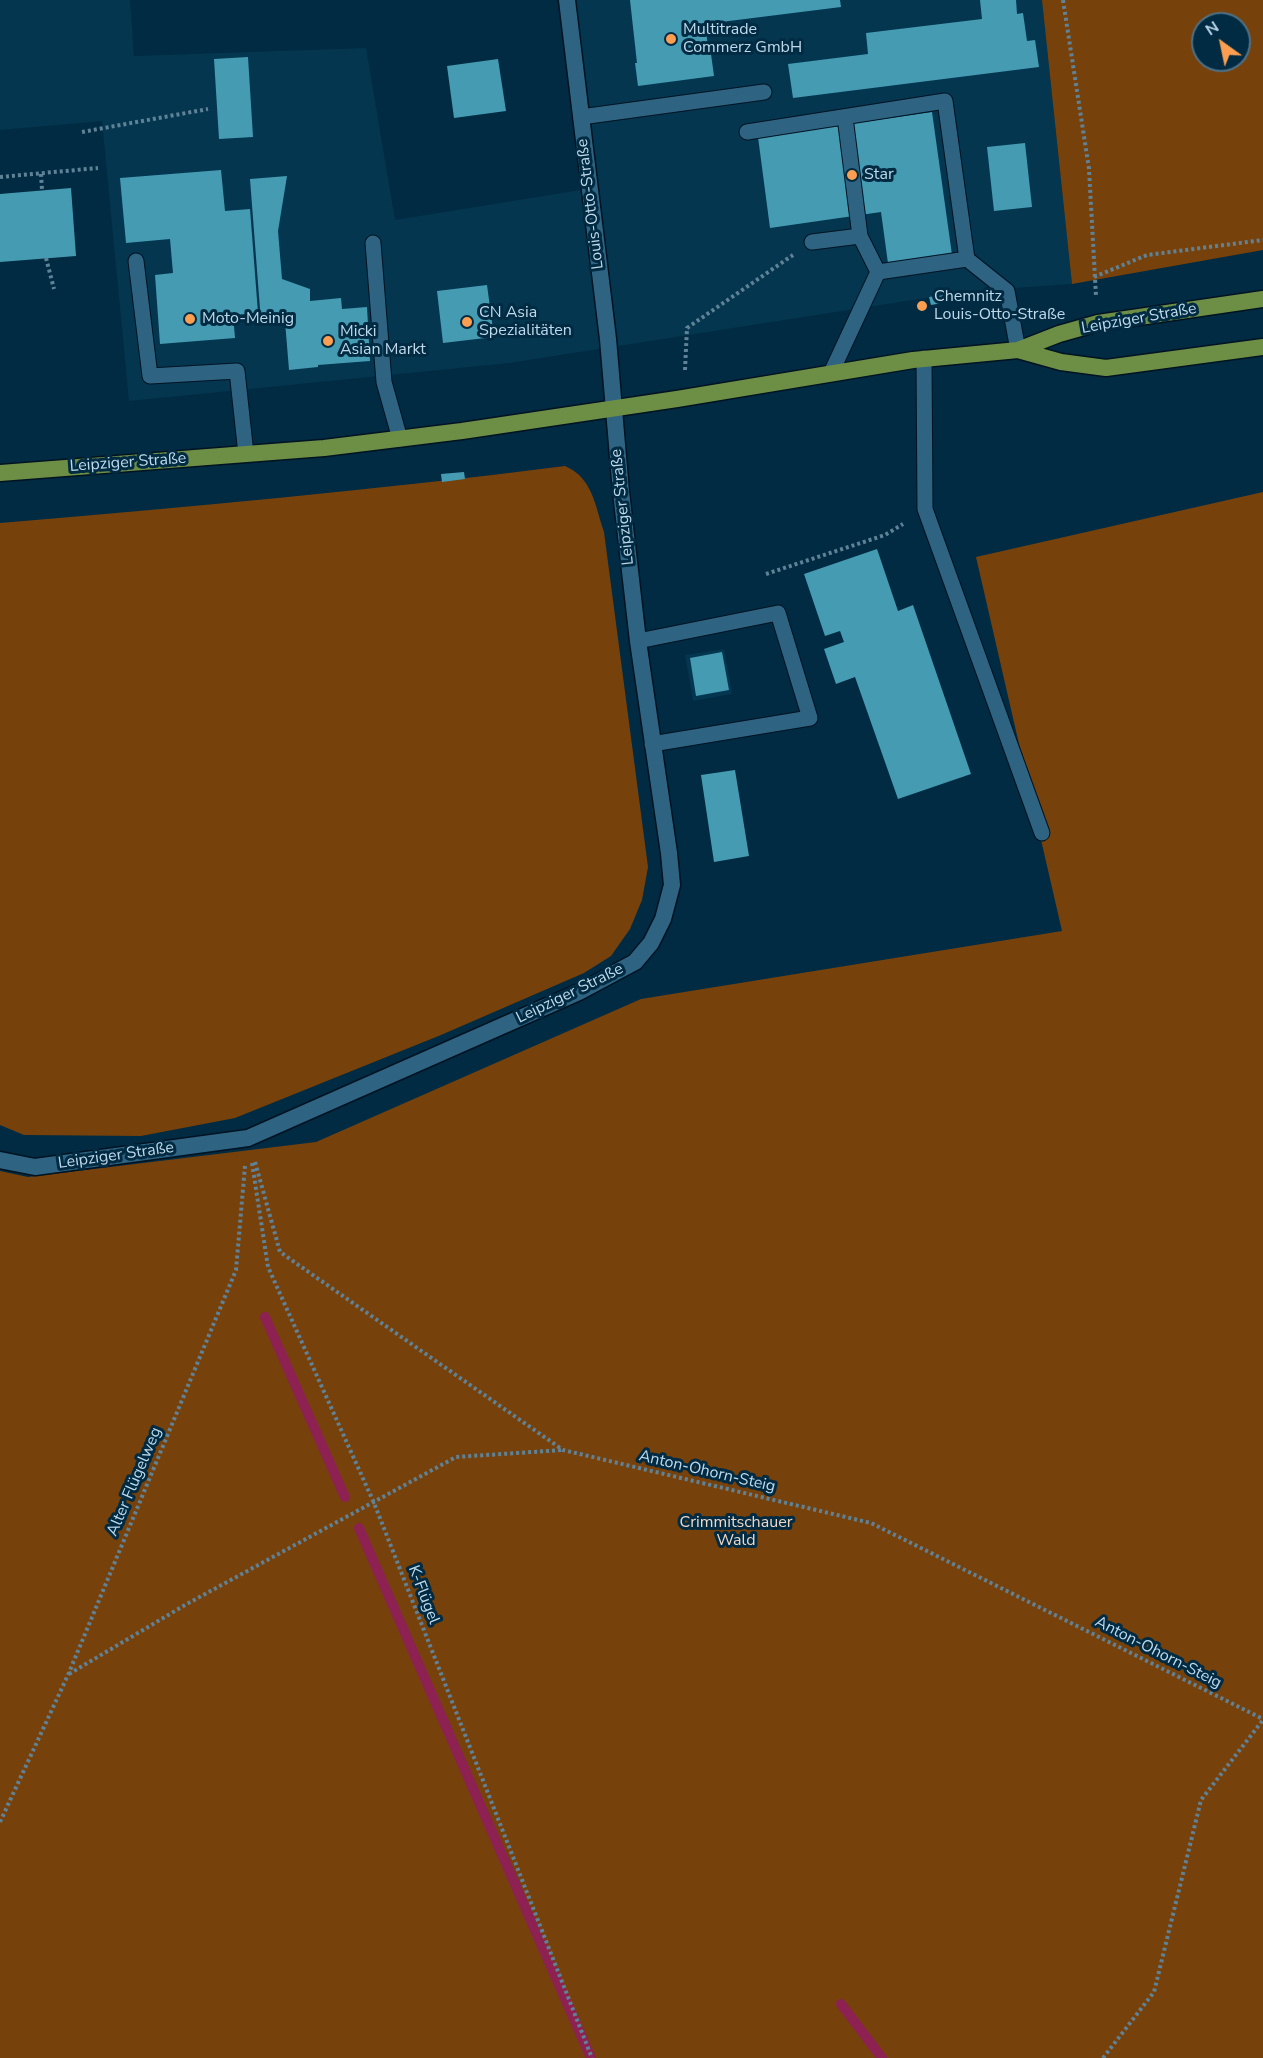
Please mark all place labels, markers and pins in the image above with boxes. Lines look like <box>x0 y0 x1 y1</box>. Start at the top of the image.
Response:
place label: Multitrade Commerz GmbH <box>683 20 802 58</box>
marker: Multitrade Commerz GmbH <box>664 32 678 46</box>
place label: Star <box>864 165 894 185</box>
marker: Star <box>845 168 859 182</box>
place label: Chemnitz Louis-Otto-Straße <box>934 287 1065 325</box>
marker: Chemnitz Louis-Otto-Straße <box>915 299 929 313</box>
place label: CN Asia Spezialitäten <box>479 303 572 341</box>
place label: Moto-Meinig <box>202 309 294 329</box>
marker: Moto-Meinig <box>183 312 197 326</box>
marker: CN Asia Spezialitäten <box>460 315 474 329</box>
place label: Micki Asian Markt <box>340 322 426 360</box>
marker: Micki Asian Markt <box>321 334 335 348</box>

